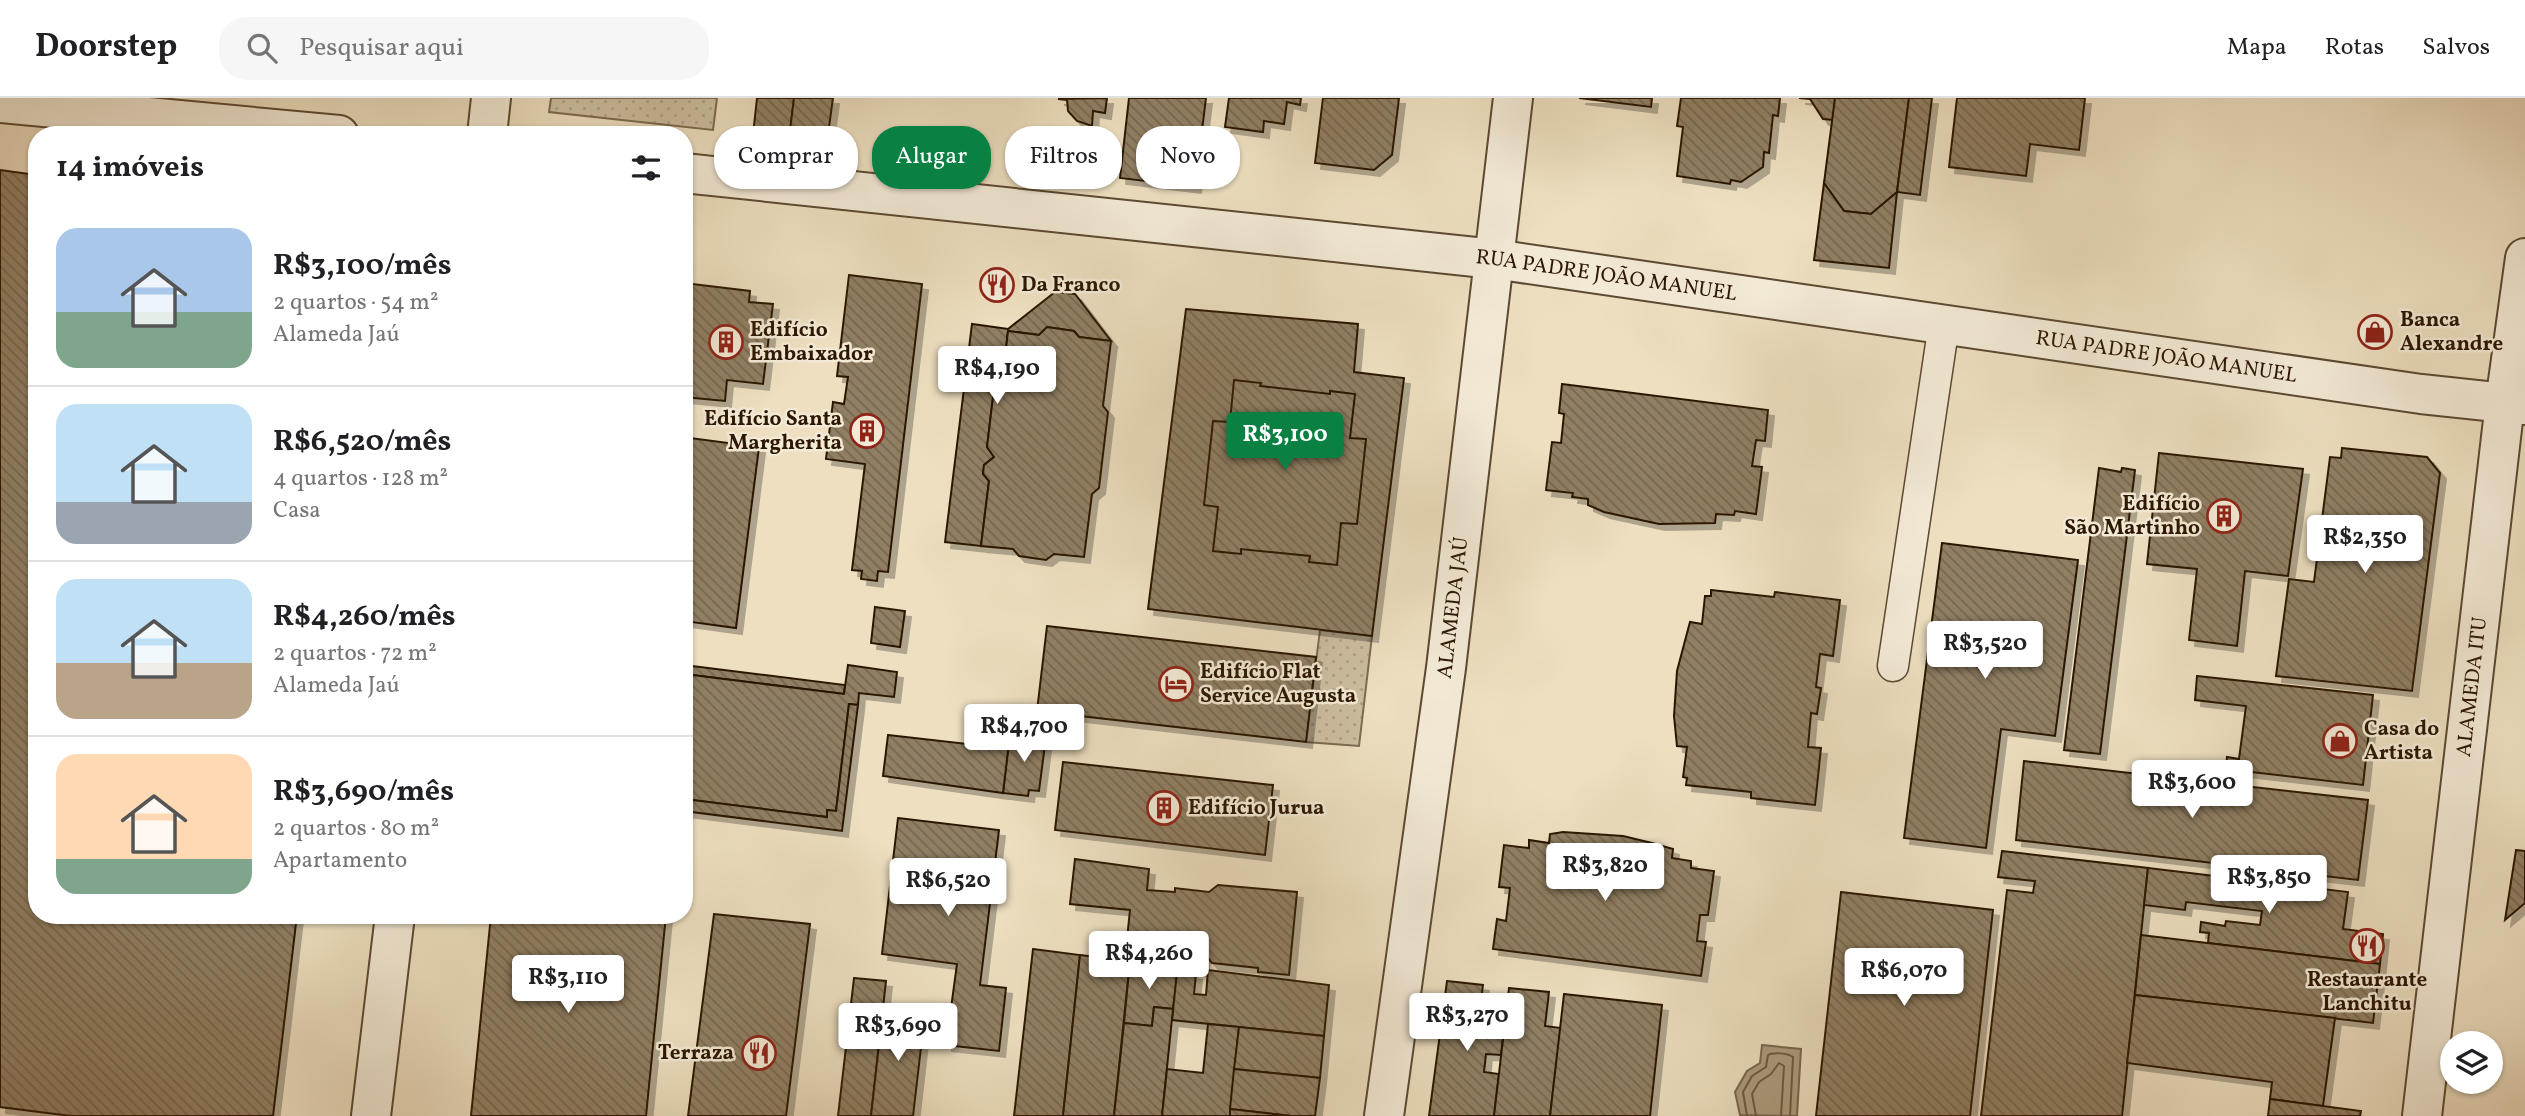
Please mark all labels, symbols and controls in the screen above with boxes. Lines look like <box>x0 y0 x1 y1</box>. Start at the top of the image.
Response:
search box <box>219 17 709 80</box>
text: Doorstep <box>35 25 177 71</box>
icon: search <box>243 29 281 67</box>
text: Pesquisar aqui <box>299 30 464 66</box>
text: Mapa <box>2227 31 2287 65</box>
text: Rotas <box>2325 31 2384 65</box>
text: Salvos <box>2422 31 2490 65</box>
chip: Comprar <box>714 126 858 189</box>
chip: Alugar <box>872 126 991 189</box>
chip: Filtros <box>1005 126 1122 189</box>
chip: Novo <box>1136 126 1240 189</box>
text: 14 imóveis <box>56 147 204 189</box>
icon: filters <box>627 149 665 187</box>
street label: RUA PADRE JOÃO MANUEL <box>1474 243 1739 309</box>
text: R$3,100/mês <box>273 245 452 287</box>
icon: home <box>112 256 196 340</box>
restaurant icon: Da Franco <box>978 266 1016 304</box>
place label: Da Franco <box>1021 271 1120 300</box>
text: 2 quartos · 54 m² <box>273 287 438 319</box>
place label: Banca Alexandre <box>2400 306 2503 359</box>
shop icon: Banca Alexandre <box>2356 313 2394 351</box>
place label: Edifício Embaixador <box>750 316 873 369</box>
text: Alameda Jaú <box>273 319 400 351</box>
building icon: Edifício Embaixador <box>707 323 745 361</box>
street label: RUA PADRE JOÃO MANUEL <box>2034 324 2299 390</box>
pin: R$4,190 <box>932 346 1062 406</box>
text: R$4,190 <box>954 353 1040 385</box>
place label: Edifício Santa Margherita <box>704 405 842 458</box>
building icon: Edifício Santa Margherita <box>848 412 886 450</box>
pin: R$3,100 <box>1220 412 1350 472</box>
text: R$3,100 <box>1242 419 1328 451</box>
text: R$6,520/mês <box>273 421 451 463</box>
icon: home <box>112 432 196 516</box>
text: 4 quartos · 128 m² <box>273 463 448 495</box>
place label: Edifício São Martinho <box>2064 490 2200 543</box>
text: Casa <box>273 495 321 527</box>
building icon: Edifício São Martinho <box>2205 497 2243 535</box>
pin: R$2,350 <box>2300 516 2430 575</box>
text: R$2,350 <box>2323 522 2407 554</box>
street label: ALAMEDA JAÚ <box>1430 535 1476 680</box>
text: R$4,260/mês <box>273 596 456 638</box>
icon: home <box>112 607 196 691</box>
street label: ALAMEDA ITU <box>2449 615 2494 759</box>
pin: R$3,520 <box>1920 622 2050 681</box>
text: R$3,520 <box>1943 628 2027 660</box>
text: 2 quartos · 72 m² <box>273 638 437 670</box>
place label: Edifício Flat Service Augusta <box>1200 658 1356 711</box>
hotel icon: Edifício Flat Service Augusta <box>1157 665 1195 703</box>
text: Alameda Jaú <box>273 670 400 702</box>
pin: R$4,700 <box>959 704 1089 764</box>
text: R$4,700 <box>980 711 1068 743</box>
place label: Casa do Artista <box>2364 715 2439 768</box>
shop icon: Casa do Artista <box>2321 722 2359 760</box>
pin: R$3,600 <box>2127 760 2257 820</box>
text: R$3,600 <box>2148 767 2236 799</box>
text: R$3,690/mês <box>273 771 454 813</box>
icon: home <box>112 782 196 866</box>
building icon: Edifício Jurua <box>1145 789 1183 827</box>
place label: Edifício Jurua <box>1188 794 1325 823</box>
text: 2 quartos · 80 m² <box>273 813 439 845</box>
pin: R$3,820 <box>1540 844 1670 903</box>
text: Apartamento <box>273 845 407 877</box>
text: R$3,820 <box>1562 850 1648 882</box>
pin: R$3,850 <box>2204 856 2334 915</box>
pin: R$6,520 <box>883 858 1013 918</box>
text: R$3,850 <box>2227 862 2311 894</box>
text: R$6,520 <box>905 865 991 897</box>
restaurant icon: Restaurante Lanchitu <box>2348 927 2386 965</box>
pin: R$4,260 <box>1084 932 1214 991</box>
text: R$4,260 <box>1105 938 1193 970</box>
pin: R$6,070 <box>1839 948 1969 1008</box>
text: R$6,070 <box>1861 955 1947 987</box>
pin: R$3,110 <box>503 956 633 1015</box>
text: R$3,110 <box>528 962 608 994</box>
place label: Restaurante Lanchitu <box>2307 966 2427 1019</box>
pin: R$3,270 <box>1402 993 1532 1053</box>
text: R$3,270 <box>1425 1000 1509 1032</box>
pin: R$3,690 <box>833 1004 963 1063</box>
text: R$3,690 <box>854 1010 942 1042</box>
map controls <box>2440 1031 2503 1094</box>
button: layers <box>2440 1031 2503 1094</box>
restaurant icon: Terraza <box>740 1034 778 1072</box>
place label: Terraza <box>658 1039 734 1068</box>

